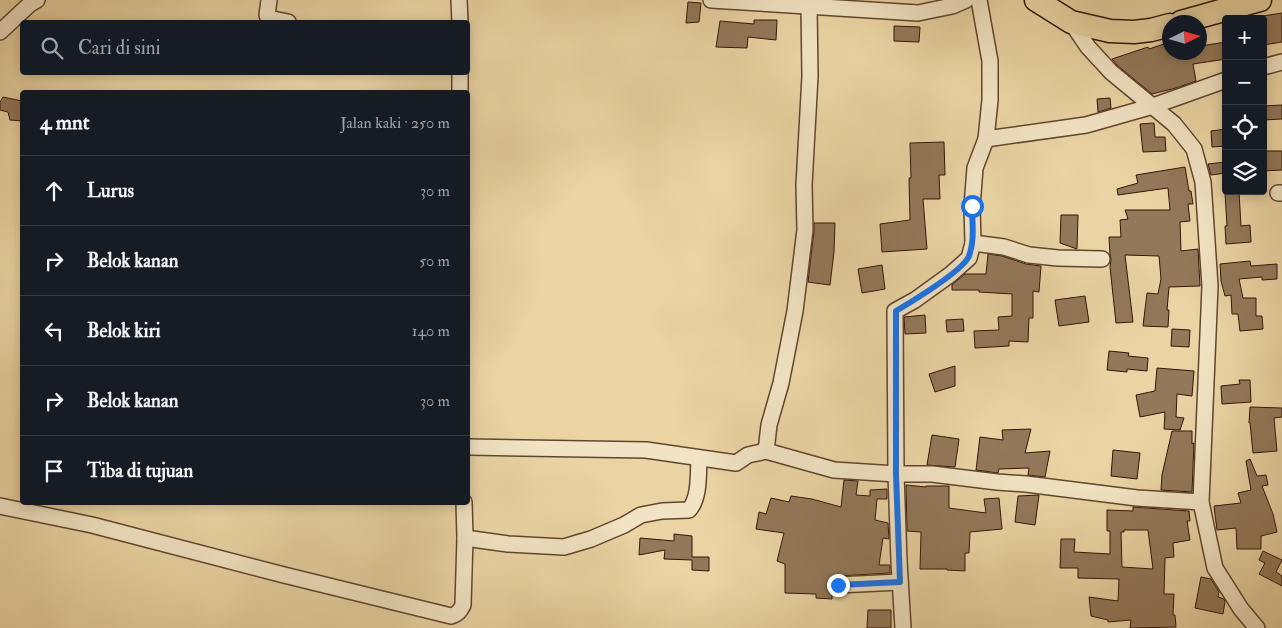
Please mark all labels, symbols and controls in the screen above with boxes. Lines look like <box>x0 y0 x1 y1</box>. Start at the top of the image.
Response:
north arrow <box>1162 15 1207 60</box>
map controls <box>1222 15 1267 195</box>
button: + <box>1222 15 1267 60</box>
search box <box>20 20 470 75</box>
icon: search <box>38 34 66 62</box>
text: Cari di sini <box>78 36 161 60</box>
button: − <box>1222 60 1267 105</box>
button: locate <box>1222 105 1267 150</box>
text: 4 mnt <box>40 109 90 136</box>
text: Jalan kaki · 250 m <box>340 113 450 133</box>
button: layers <box>1222 150 1267 195</box>
icon: ahead <box>40 177 68 205</box>
text: Lurus <box>87 179 134 203</box>
text: 30 m <box>420 181 450 201</box>
route start <box>961 195 984 218</box>
icon: right <box>40 247 68 275</box>
text: Belok kanan <box>87 249 178 273</box>
text: 50 m <box>419 251 450 271</box>
icon: left <box>40 317 68 345</box>
text: Belok kiri <box>87 319 161 343</box>
text: 140 m <box>412 321 450 341</box>
icon: right <box>40 387 68 415</box>
text: Belok kanan <box>87 389 178 413</box>
text: 30 m <box>420 391 450 411</box>
icon: arrive <box>40 457 68 485</box>
text: Tiba di tujuan <box>87 459 193 483</box>
route end <box>827 574 850 597</box>

